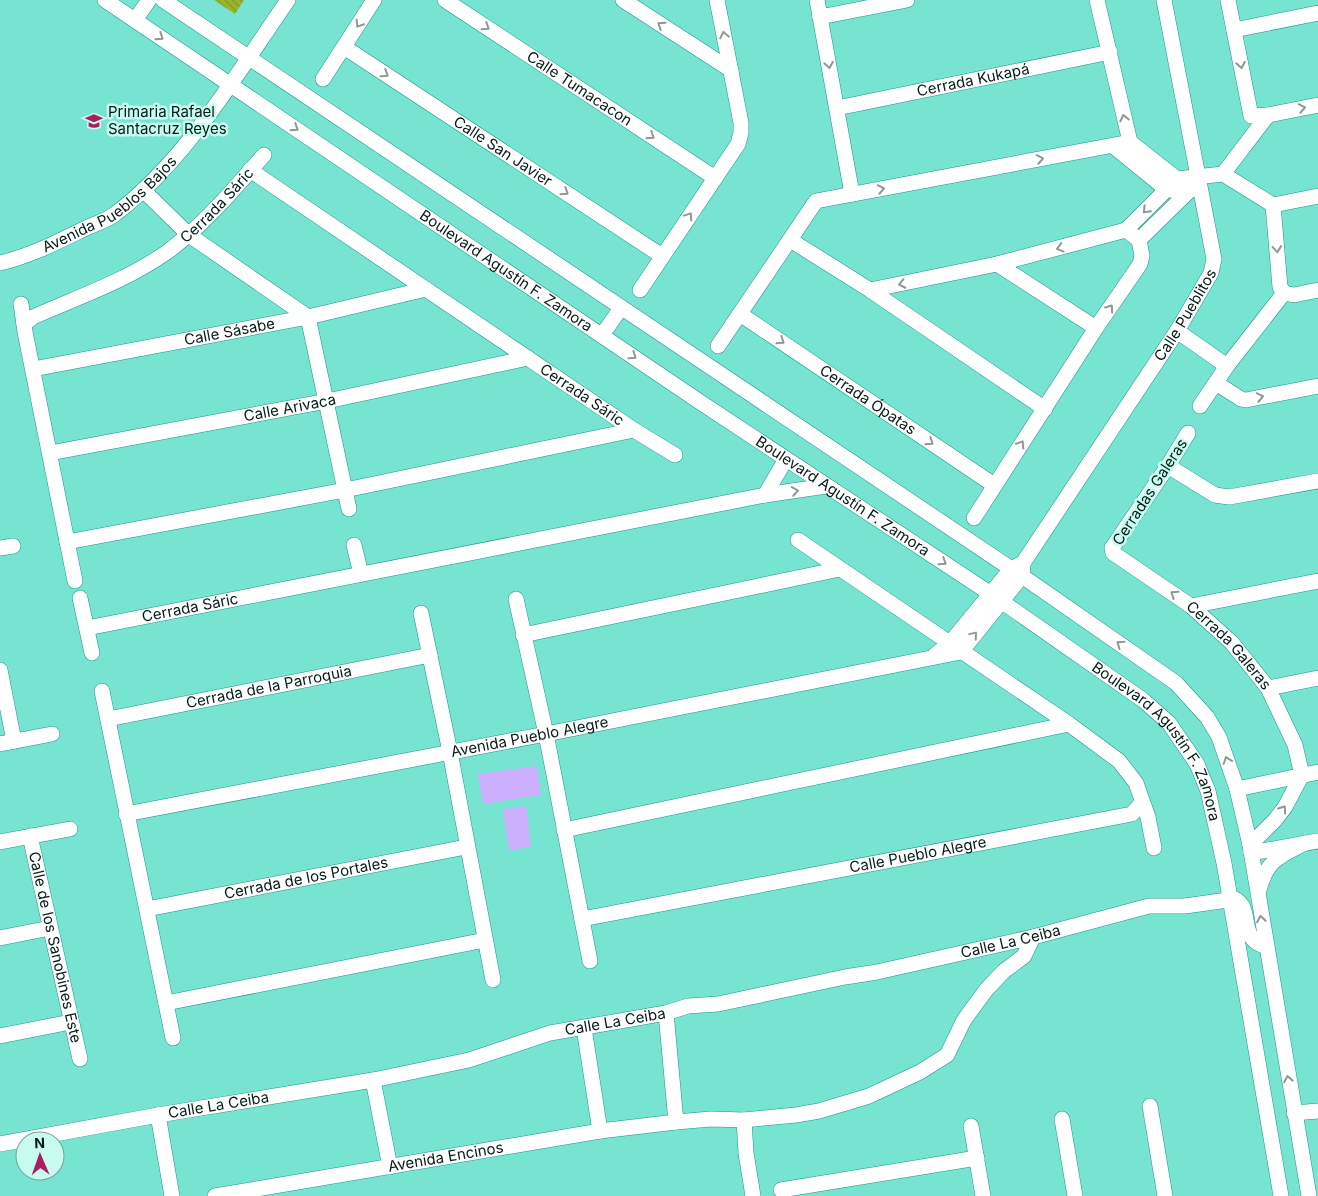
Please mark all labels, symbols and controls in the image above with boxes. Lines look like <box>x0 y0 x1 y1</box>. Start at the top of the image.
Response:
one-way arrow <box>356 18 365 27</box>
one-way arrow <box>480 21 490 30</box>
one-way arrow <box>657 22 667 31</box>
one-way arrow <box>154 31 164 40</box>
one-way arrow <box>719 31 730 40</box>
street label: Calle Tumacacon <box>523 47 636 130</box>
street label: Cerrada Kukapá <box>915 59 1031 100</box>
one-way arrow <box>823 61 833 69</box>
one-way arrow <box>1235 61 1245 69</box>
one-way arrow <box>379 68 389 77</box>
place label: Primaria Rafael Santacruz Reyes <box>108 102 227 138</box>
one-way arrow <box>1297 104 1306 114</box>
school or university icon: Primaria Rafael Santacruz Reyes <box>84 111 104 131</box>
street label: Calle San Javier <box>450 112 556 190</box>
one-way arrow <box>1119 114 1130 123</box>
one-way arrow <box>289 122 299 131</box>
one-way arrow <box>645 130 655 139</box>
street label: Avenida Pueblos Bajos <box>39 152 181 256</box>
one-way arrow <box>1036 155 1045 165</box>
street label: Cerrada Sáric <box>176 164 257 247</box>
one-way arrow <box>876 185 885 195</box>
one-way arrow <box>559 186 568 195</box>
one-way arrow <box>1143 204 1152 213</box>
street label: Boulevard Agustín F. Zamora <box>416 205 596 336</box>
one-way arrow <box>683 212 692 221</box>
one-way arrow <box>1057 242 1065 252</box>
one-way arrow <box>1271 246 1282 254</box>
street label: Calle Pueblitos <box>1150 265 1220 365</box>
one-way arrow <box>898 278 906 288</box>
one-way arrow <box>1104 305 1113 314</box>
street label: Calle Sásabe <box>182 313 276 349</box>
one-way arrow <box>775 335 784 344</box>
one-way arrow <box>627 350 636 359</box>
street label: Cerrada Sáric <box>537 359 628 430</box>
street label: Cerrada Ópatas <box>816 360 920 439</box>
street label: Calle Arivaca <box>242 389 338 425</box>
one-way arrow <box>1255 392 1264 403</box>
street label: Boulevard Agustín F. Zamora <box>752 431 933 560</box>
street label: Cerradas Galeras <box>1108 435 1191 549</box>
one-way arrow <box>924 436 934 445</box>
one-way arrow <box>1015 441 1024 450</box>
one-way arrow <box>792 486 800 497</box>
one-way arrow <box>937 556 946 566</box>
street label: Cerrada Sáric <box>140 589 240 626</box>
one-way arrow <box>1170 591 1179 600</box>
street label: Cerrada Galeras <box>1183 597 1276 693</box>
one-way arrow <box>969 632 978 641</box>
one-way arrow <box>1116 641 1126 650</box>
street label: Boulevard Agustín F. Zamora <box>1088 657 1224 823</box>
street label: Cerrada de la Parroquia <box>184 661 353 712</box>
street label: Avenida Pueblo Alegre <box>449 712 610 761</box>
one-way arrow <box>1223 756 1233 765</box>
one-way arrow <box>1277 806 1286 815</box>
street label: Calle Pueblo Alegre <box>848 832 988 877</box>
street label: Calle de los Sanobines Este <box>25 850 86 1045</box>
street label: Cerrada de los Portales <box>222 852 390 903</box>
one-way arrow <box>1257 914 1267 923</box>
street label: Calle La Ceiba <box>959 920 1062 962</box>
street label: Calle La Ceiba <box>563 1003 667 1039</box>
one-way arrow <box>1284 1075 1294 1083</box>
street label: Calle La Ceiba <box>167 1087 270 1122</box>
north arrow <box>15 1131 65 1181</box>
text: N <box>34 1134 45 1151</box>
street label: Avenida Encinos <box>387 1137 505 1176</box>

